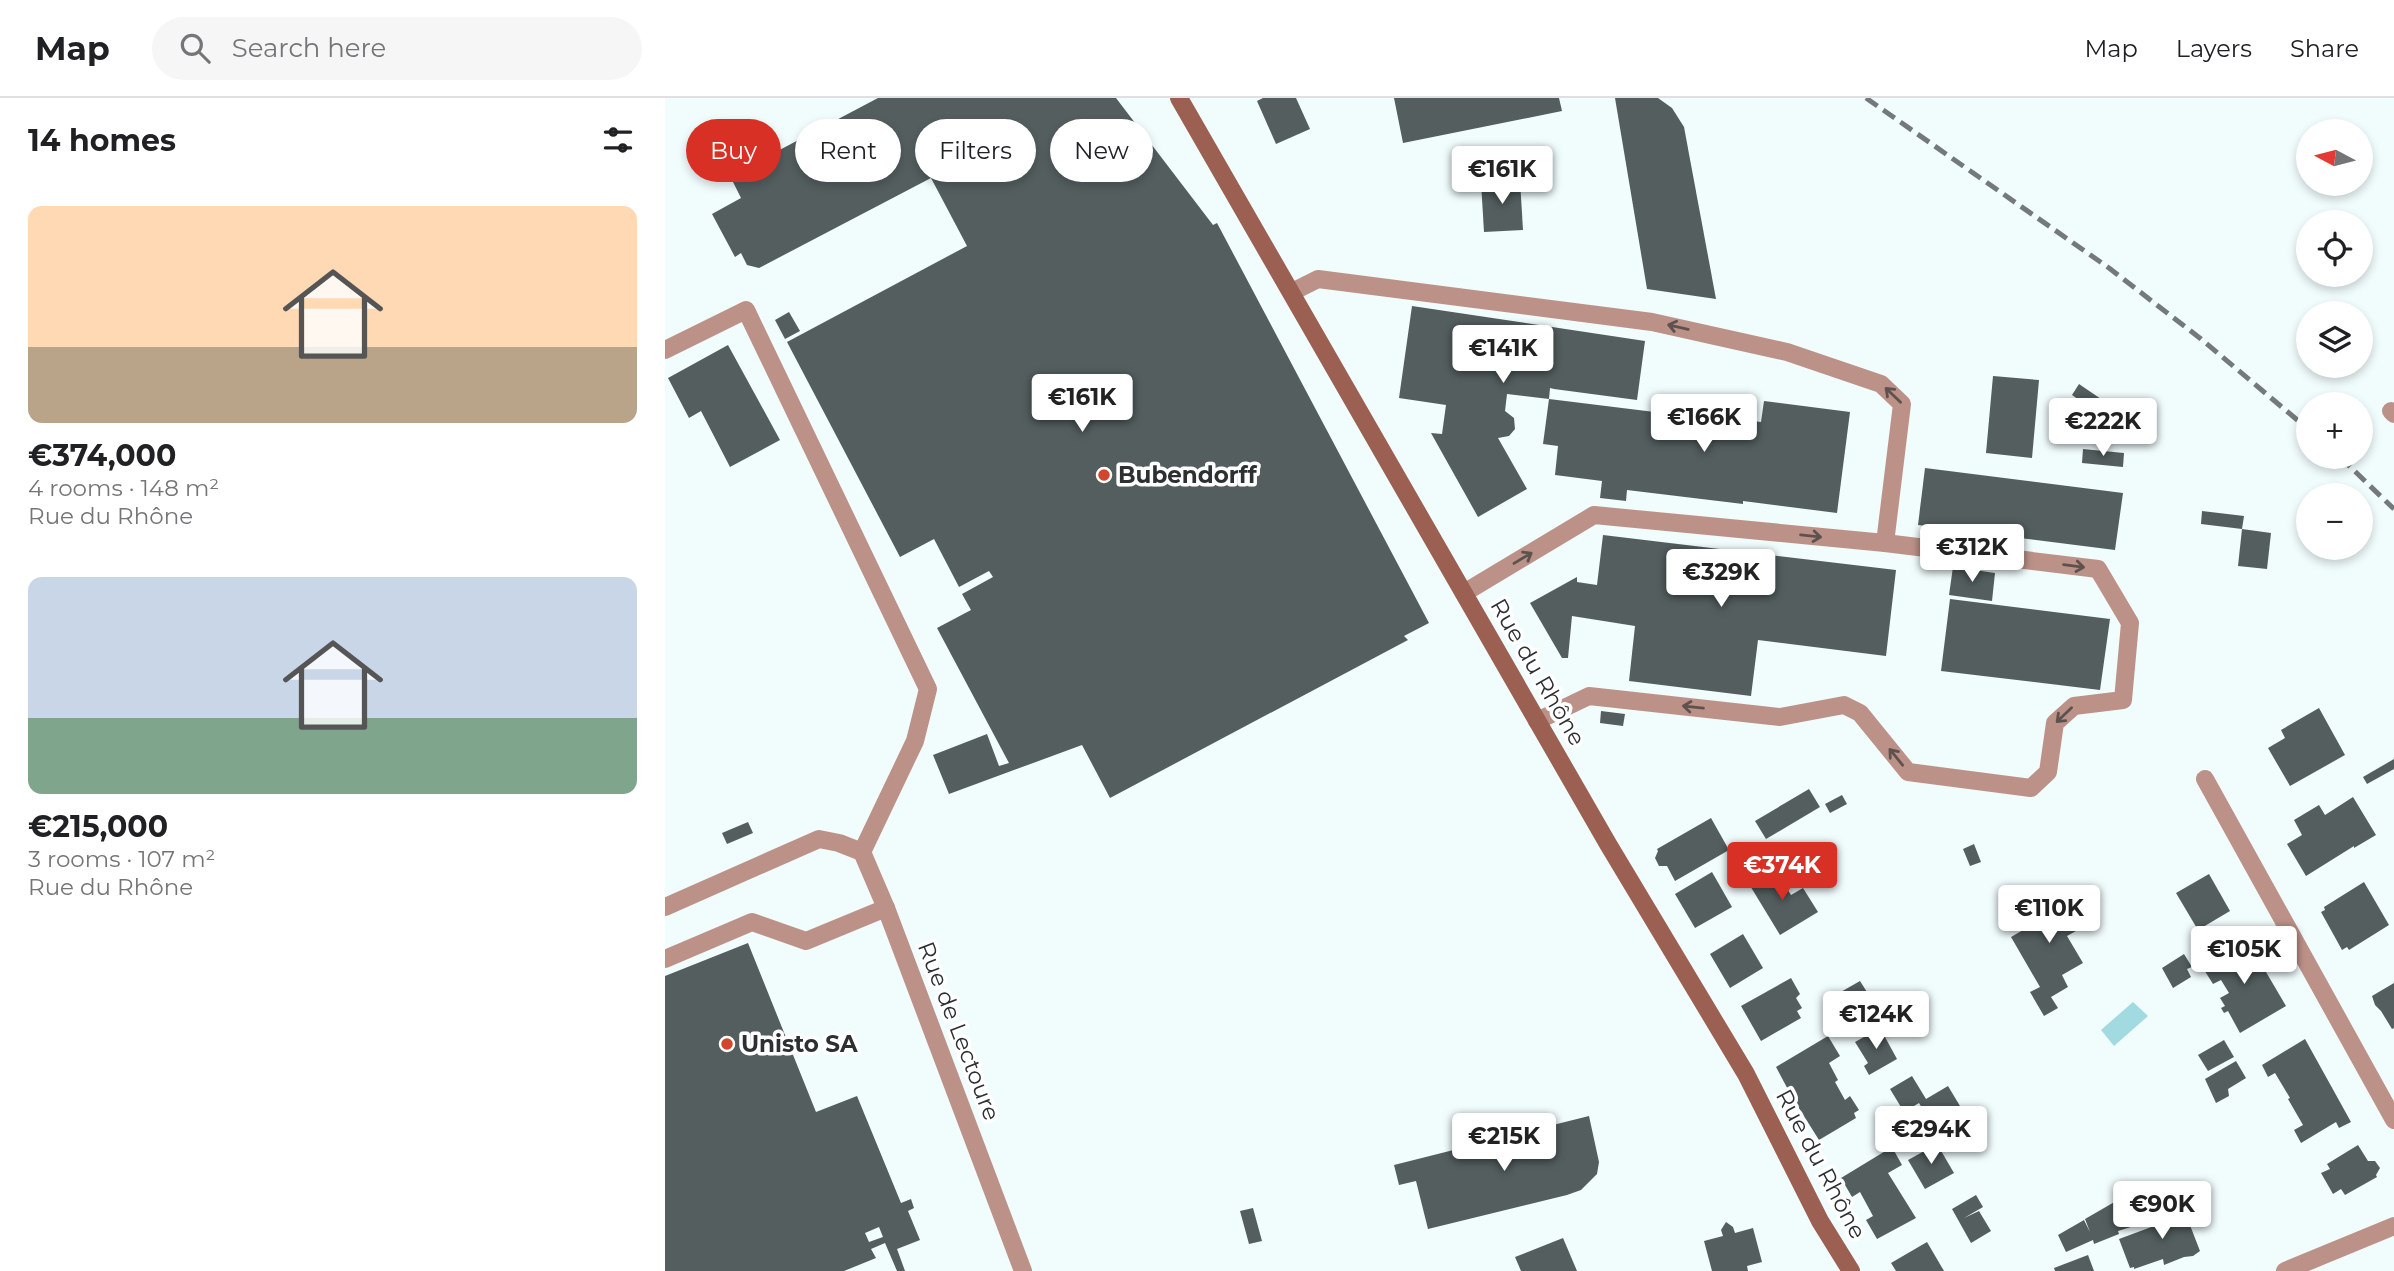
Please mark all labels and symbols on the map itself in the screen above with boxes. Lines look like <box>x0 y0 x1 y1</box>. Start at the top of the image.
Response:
north arrow <box>2296 119 2373 196</box>
pin: €161K <box>1453 146 1551 206</box>
one-way arrow <box>1667 320 1690 334</box>
pin: €141K <box>1454 326 1552 385</box>
pin: €161K <box>1033 374 1131 434</box>
one-way arrow <box>1884 387 1901 404</box>
pin: €166K <box>1655 394 1753 454</box>
pin: €222K <box>2054 398 2152 458</box>
place label: Bubendorff <box>1118 461 1258 489</box>
marker: Bubendorff <box>1096 467 1112 483</box>
pin: €312K <box>1923 524 2021 584</box>
one-way arrow <box>1799 530 1822 543</box>
pin: €329K <box>1672 550 1770 609</box>
one-way arrow <box>1512 551 1532 565</box>
one-way arrow <box>2062 559 2085 572</box>
street label: Rue du Rhône <box>1485 593 1591 751</box>
one-way arrow <box>1682 701 1705 714</box>
one-way arrow <box>2056 707 2073 724</box>
one-way arrow <box>1888 748 1904 766</box>
pin: €374K <box>1733 842 1831 902</box>
pin: €110K <box>2000 886 2098 945</box>
pin: €105K <box>2195 926 2293 986</box>
street label: Rue de Lectoure <box>912 938 1006 1124</box>
pin: €124K <box>1827 992 1925 1051</box>
place label: Unisto SA <box>741 1030 858 1058</box>
marker: Unisto SA <box>719 1036 735 1052</box>
street label: Rue du Rhône <box>1770 1085 1872 1243</box>
pin: €294K <box>1882 1107 1980 1166</box>
pin: €215K <box>1455 1114 1553 1173</box>
pin: €90K <box>2121 1182 2203 1241</box>

